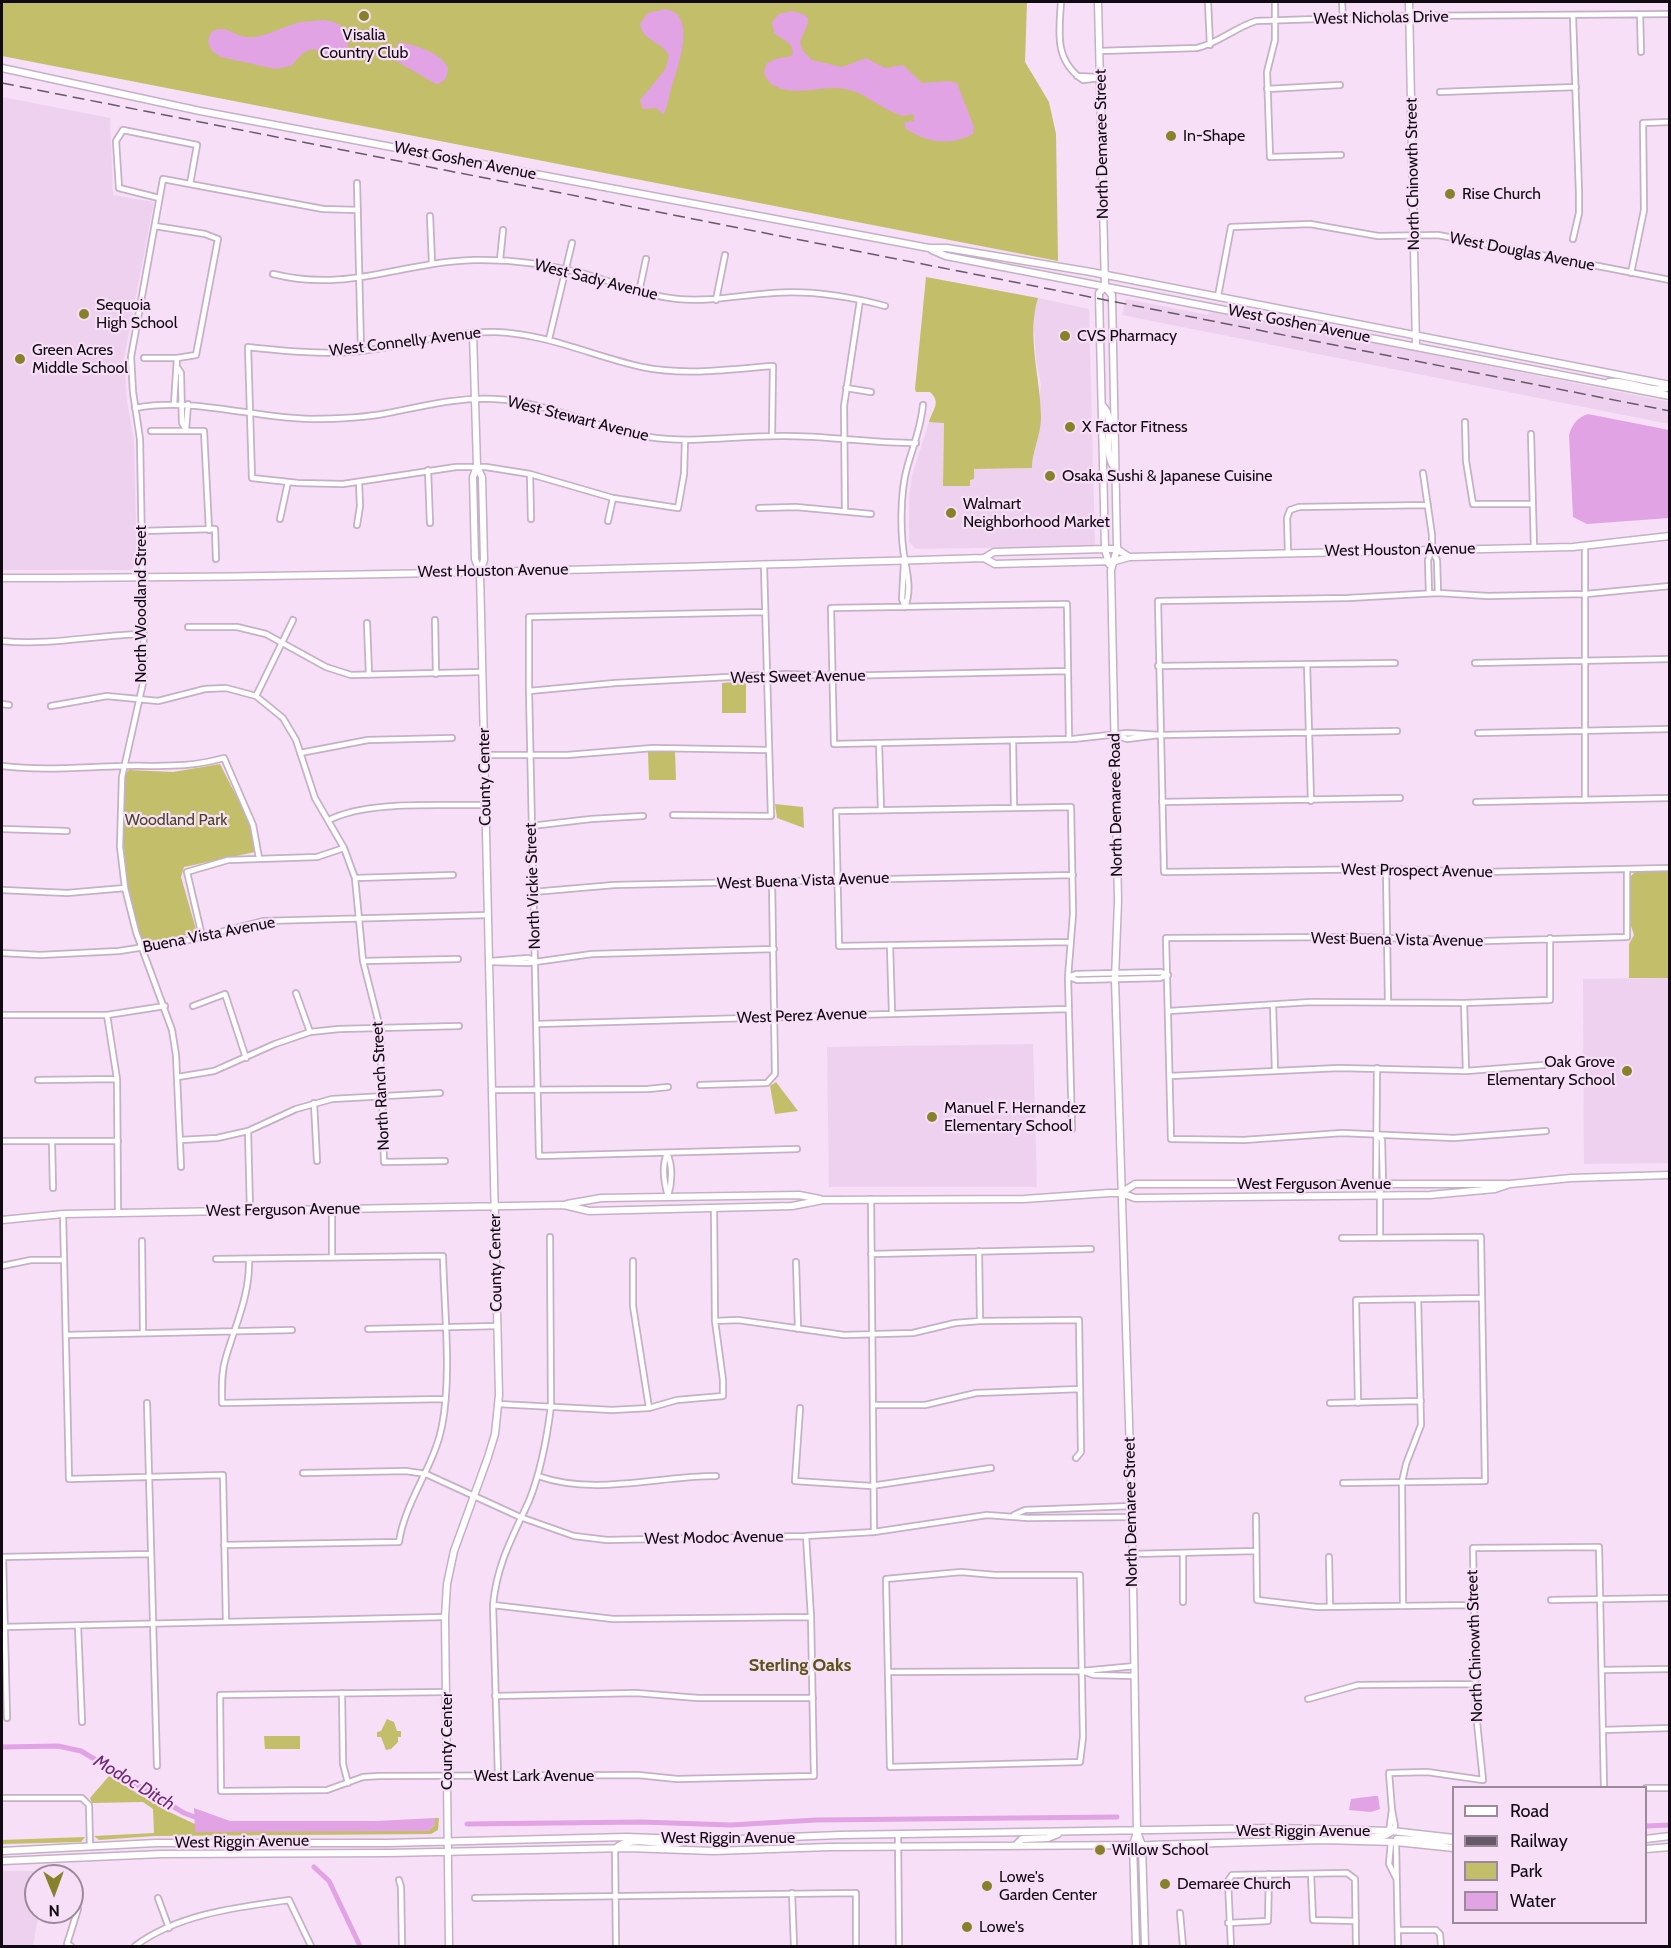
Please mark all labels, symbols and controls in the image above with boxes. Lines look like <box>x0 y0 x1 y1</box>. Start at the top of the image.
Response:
street label: West Nicholas Drive <box>1313 7 1449 29</box>
marker: Visalia Country Club <box>357 9 371 23</box>
place label: Visalia Country Club <box>320 25 408 63</box>
street label: North Demaree Street <box>1091 69 1113 219</box>
street label: North Chinowth Street <box>1402 98 1424 250</box>
place label: In-Shape <box>1183 126 1245 146</box>
marker: In-Shape <box>1164 129 1178 143</box>
street label: West Goshen Avenue <box>392 138 538 184</box>
place label: Rise Church <box>1462 184 1541 204</box>
marker: Rise Church <box>1443 187 1457 201</box>
street label: West Douglas Avenue <box>1448 229 1596 275</box>
street label: West Sady Avenue <box>532 255 660 305</box>
place label: Sequoia High School <box>96 295 177 333</box>
street label: West Goshen Avenue <box>1226 301 1372 347</box>
marker: Sequoia High School <box>77 307 91 321</box>
street label: West Connelly Avenue <box>328 323 482 361</box>
place label: CVS Pharmacy <box>1077 326 1177 346</box>
marker: CVS Pharmacy <box>1058 329 1072 343</box>
place label: Green Acres Middle School <box>32 340 128 378</box>
marker: Green Acres Middle School <box>13 352 27 366</box>
street label: West Stewart Avenue <box>505 392 651 446</box>
place label: X Factor Fitness <box>1082 417 1188 437</box>
marker: X Factor Fitness <box>1063 420 1077 434</box>
place label: Osaka Sushi & Japanese Cuisine <box>1062 466 1272 486</box>
marker: Osaka Sushi & Japanese Cuisine <box>1043 469 1057 483</box>
place label: Walmart Neighborhood Market <box>963 494 1110 532</box>
marker: Walmart Neighborhood Market <box>944 506 958 520</box>
street label: North Woodland Street <box>131 525 151 683</box>
street label: West Houston Avenue <box>1325 539 1475 561</box>
street label: West Houston Avenue <box>418 560 568 582</box>
street label: West Sweet Avenue <box>730 666 866 688</box>
street label: County Center <box>475 728 495 826</box>
street label: North Demaree Road <box>1105 733 1127 877</box>
park label: Woodland Park <box>125 810 227 830</box>
street label: North Vickie Street <box>521 822 545 950</box>
street label: West Prospect Avenue <box>1341 860 1493 882</box>
street label: West Buena Vista Avenue <box>716 868 890 894</box>
street label: Buena Vista Avenue <box>141 913 277 957</box>
street label: West Buena Vista Avenue <box>1311 929 1483 951</box>
street label: West Perez Avenue <box>737 1004 867 1028</box>
street label: North Ranch Street <box>368 1021 394 1151</box>
place label: Oak Grove Elementary School <box>1487 1052 1615 1090</box>
marker: Oak Grove Elementary School <box>1620 1064 1634 1078</box>
place label: Manuel F. Hernandez Elementary School <box>944 1098 1086 1136</box>
marker: Manuel F. Hernandez Elementary School <box>925 1110 939 1124</box>
street label: West Ferguson Avenue <box>1237 1174 1391 1194</box>
street label: West Ferguson Avenue <box>206 1199 360 1221</box>
street label: County Center <box>486 1214 506 1312</box>
street label: North Demaree Street <box>1120 1437 1142 1587</box>
street label: West Modoc Avenue <box>644 1527 784 1549</box>
street label: North Chinowth Street <box>1463 1569 1487 1723</box>
district label: Sterling Oaks <box>749 1655 851 1677</box>
street label: County Center <box>437 1692 457 1790</box>
water label: Modoc Ditch <box>90 1750 178 1816</box>
street label: West Lark Avenue <box>474 1766 594 1786</box>
legend <box>1452 1786 1647 1924</box>
text: Road <box>1510 1800 1549 1822</box>
street label: West Riggin Avenue <box>1236 1821 1370 1841</box>
street label: West Riggin Avenue <box>661 1828 795 1848</box>
text: Railway <box>1510 1830 1568 1852</box>
street label: West Riggin Avenue <box>175 1831 309 1853</box>
place label: Willow School <box>1112 1840 1208 1860</box>
marker: Willow School <box>1093 1843 1107 1857</box>
text: Park <box>1510 1860 1542 1882</box>
north arrow <box>24 1864 84 1924</box>
place label: Lowe's Garden Center <box>999 1867 1097 1905</box>
place label: Demaree Church <box>1177 1874 1291 1894</box>
marker: Demaree Church <box>1158 1877 1172 1891</box>
marker: Lowe's Garden Center <box>980 1879 994 1893</box>
text: Water <box>1510 1890 1556 1912</box>
text: N <box>48 1901 60 1920</box>
place label: Lowe's <box>979 1917 1024 1937</box>
marker: Lowe's <box>960 1920 974 1934</box>

